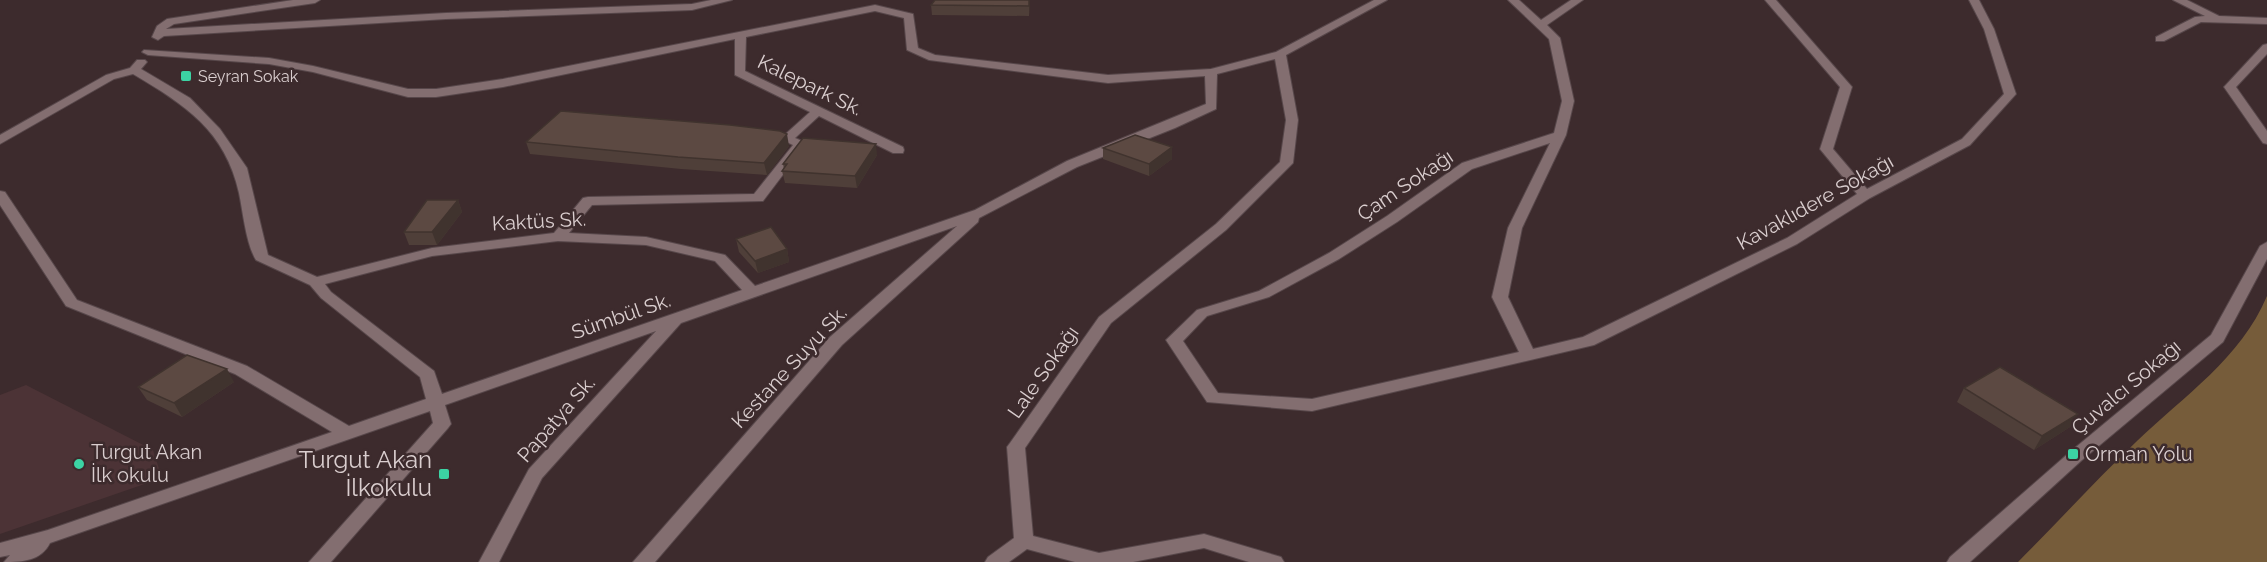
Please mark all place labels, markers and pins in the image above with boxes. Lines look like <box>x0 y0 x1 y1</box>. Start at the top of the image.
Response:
place label: Seyran Sokak <box>198 67 299 86</box>
marker: Seyran Sokak <box>179 69 193 83</box>
place label: Turgut Akan İlk okulu <box>91 440 202 487</box>
place label: Orman Yolu <box>2085 442 2193 466</box>
place label: Turgut Akan İlkokulu <box>299 445 432 502</box>
marker: Orman Yolu <box>2066 447 2080 461</box>
marker: Turgut Akan İlk okulu <box>72 457 86 471</box>
marker: Turgut Akan İlkokulu <box>437 467 451 481</box>

